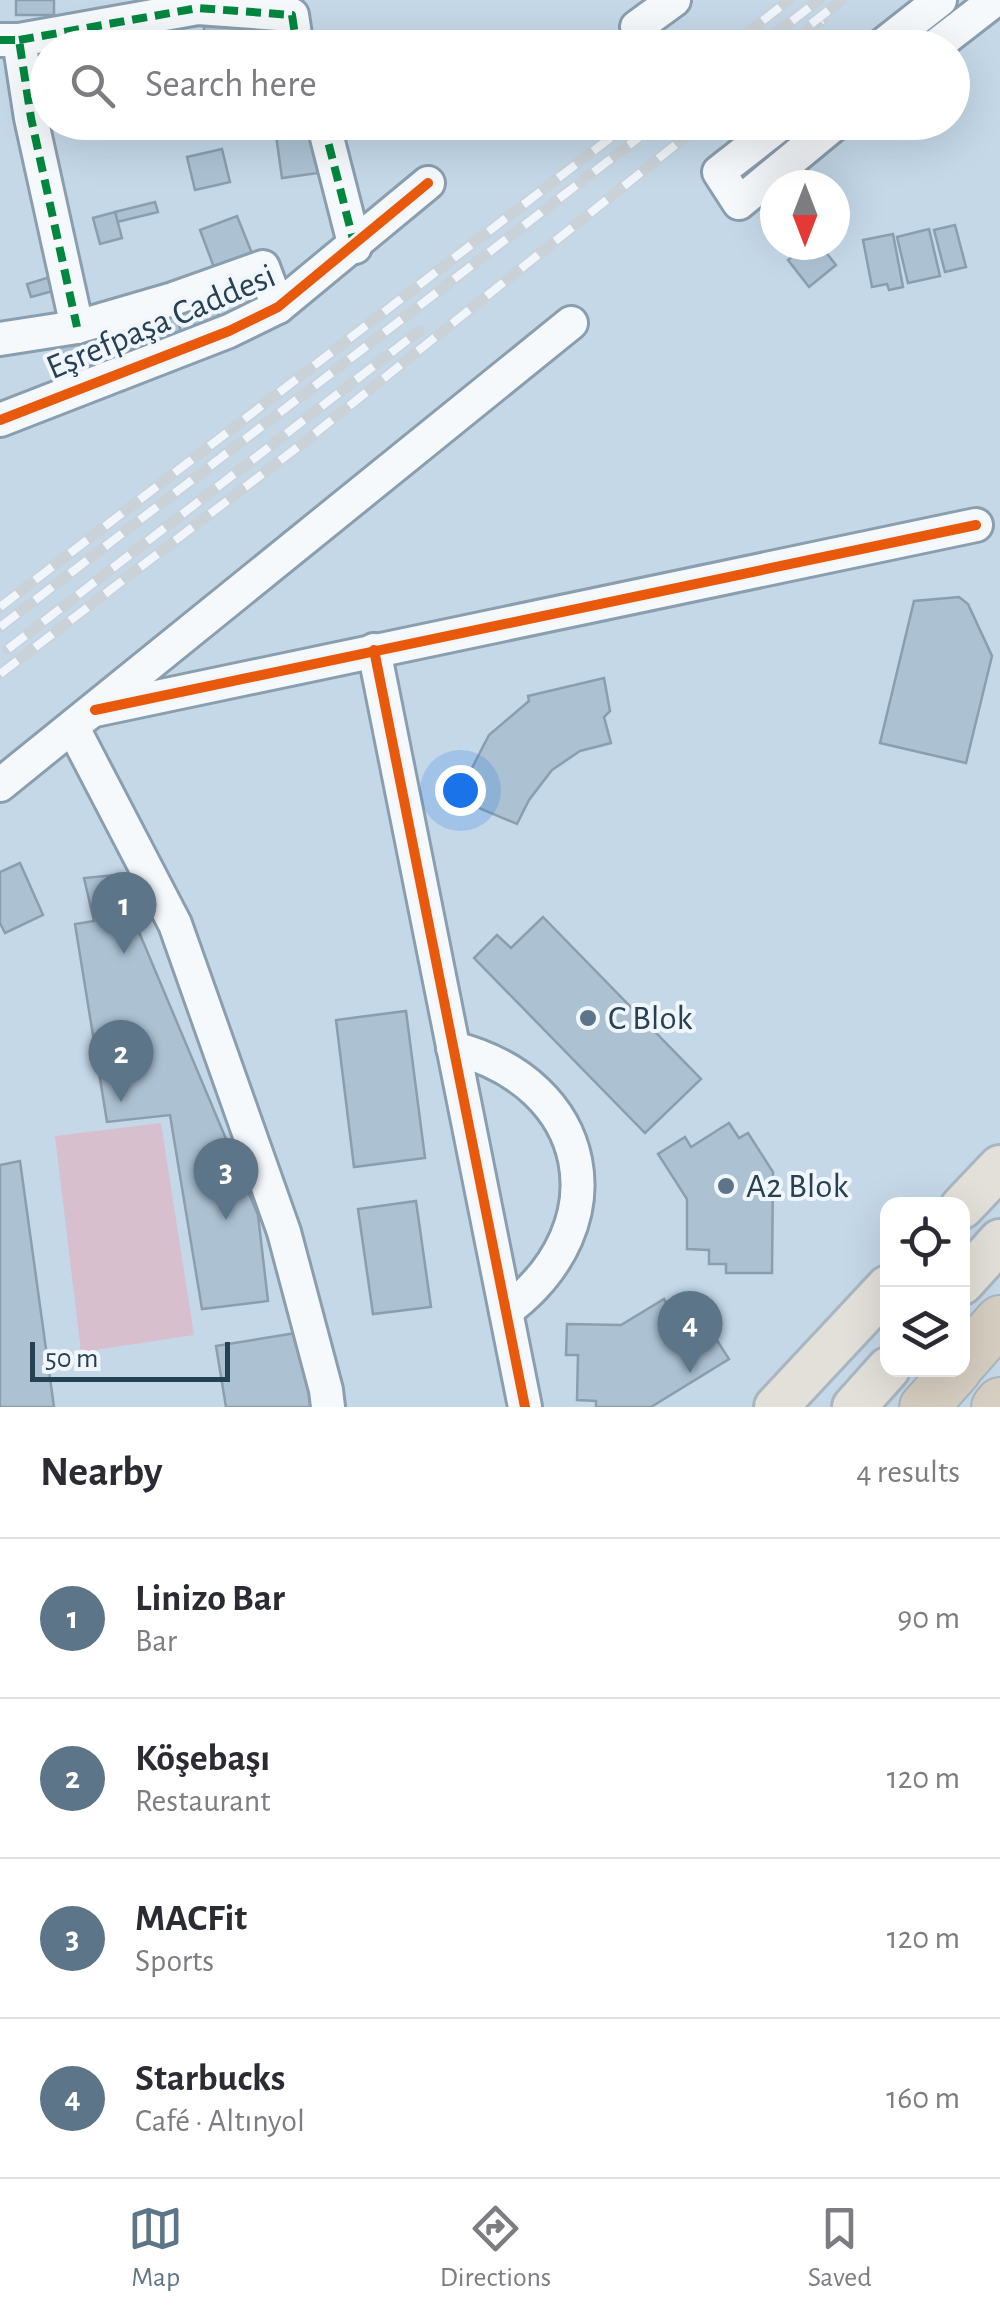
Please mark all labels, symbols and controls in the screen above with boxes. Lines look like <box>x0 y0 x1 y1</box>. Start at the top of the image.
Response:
search box <box>30 30 970 140</box>
icon: search <box>65 58 120 113</box>
text: Search here <box>145 66 317 104</box>
north arrow <box>760 170 850 260</box>
street label: Eşrefpaşa Caddesi <box>41 258 281 386</box>
your location <box>435 765 486 816</box>
pin: 1 <box>92 872 156 954</box>
place label: C Blok <box>608 1001 693 1036</box>
marker: C Blok <box>577 1007 599 1029</box>
pin: 2 <box>88 1020 154 1102</box>
pin: 3 <box>194 1138 258 1220</box>
place label: A2 Blok <box>746 1169 849 1204</box>
marker: A2 Blok <box>715 1175 737 1197</box>
map controls <box>880 1197 970 1377</box>
button: locate <box>880 1197 970 1287</box>
button: layers <box>880 1287 970 1377</box>
pin: 4 <box>658 1290 722 1373</box>
scale bar <box>30 1337 230 1382</box>
text: 50 m <box>45 1345 99 1373</box>
text: Nearby <box>40 1451 163 1493</box>
text: 4 results <box>856 1456 960 1488</box>
text: Linizo Bar <box>135 1580 285 1618</box>
text: 1 <box>67 1602 78 1634</box>
text: 90 m <box>897 1602 960 1634</box>
text: Bar <box>135 1625 177 1657</box>
text: Köşebaşı <box>135 1740 270 1778</box>
text: 2 <box>65 1762 80 1794</box>
text: 120 m <box>887 1762 960 1794</box>
text: Restaurant <box>135 1785 270 1817</box>
text: MACFit <box>135 1900 247 1938</box>
text: 3 <box>66 1922 79 1954</box>
text: 120 m <box>887 1922 960 1954</box>
text: Sports <box>135 1945 214 1977</box>
text: Starbucks <box>135 2060 285 2098</box>
text: 4 <box>64 2082 81 2114</box>
text: 160 m <box>886 2082 960 2114</box>
text: Café · Altınyol <box>135 2105 305 2137</box>
tab: Map <box>128 2201 183 2295</box>
tab: Directions <box>440 2201 551 2295</box>
tab: Saved <box>808 2201 872 2295</box>

